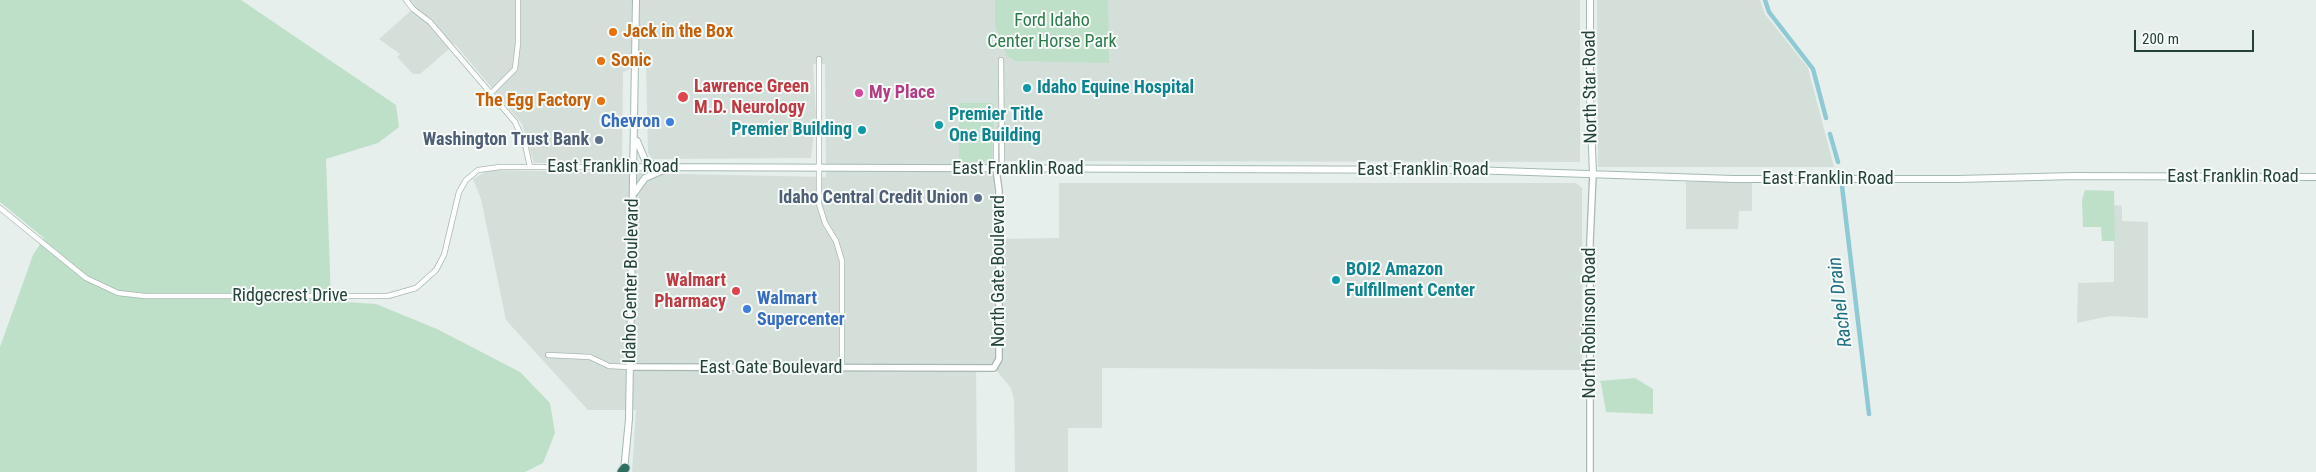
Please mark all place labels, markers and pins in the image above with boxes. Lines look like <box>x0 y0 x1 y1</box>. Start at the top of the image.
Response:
place label: Jack in the Box <box>623 21 733 43</box>
marker: Jack in the Box <box>607 26 619 38</box>
place label: Sonic <box>611 50 651 72</box>
marker: Sonic <box>595 55 607 67</box>
place label: Lawrence Green M.D. Neurology <box>694 76 809 118</box>
place label: Idaho Equine Hospital <box>1037 77 1194 99</box>
place label: My Place <box>869 82 935 104</box>
marker: Idaho Equine Hospital <box>1021 82 1033 94</box>
marker: My Place <box>853 87 865 99</box>
place label: The Egg Factory <box>475 90 591 112</box>
marker: Lawrence Green M.D. Neurology <box>676 90 690 104</box>
marker: The Egg Factory <box>595 95 607 107</box>
place label: Premier Title One Building <box>949 104 1043 146</box>
place label: Chevron <box>601 111 660 133</box>
marker: Chevron <box>664 116 676 128</box>
place label: Premier Building <box>731 119 852 141</box>
marker: Premier Title One Building <box>933 119 945 131</box>
marker: Premier Building <box>856 124 868 136</box>
place label: Washington Trust Bank <box>423 129 589 151</box>
marker: Washington Trust Bank <box>593 134 605 146</box>
place label: Idaho Central Credit Union <box>778 187 968 209</box>
marker: Idaho Central Credit Union <box>972 192 984 204</box>
place label: BOI2 Amazon Fulfillment Center <box>1346 259 1475 302</box>
place label: Walmart Pharmacy <box>654 270 726 312</box>
marker: BOI2 Amazon Fulfillment Center <box>1330 274 1342 286</box>
marker: Walmart Pharmacy <box>730 285 742 297</box>
place label: Walmart Supercenter <box>757 288 845 330</box>
marker: Walmart Supercenter <box>741 303 753 315</box>

